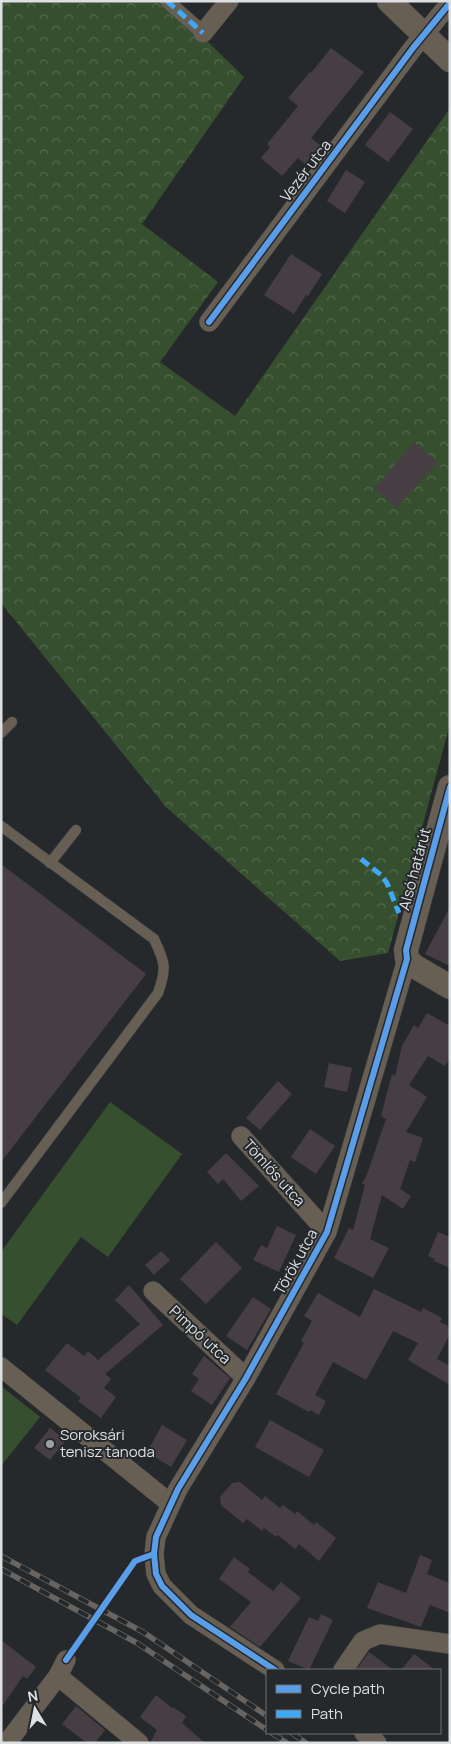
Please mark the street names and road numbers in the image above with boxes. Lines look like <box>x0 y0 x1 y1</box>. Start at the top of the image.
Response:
street label: Vezér utca <box>275 135 336 206</box>
street label: Alsó határút <box>393 825 436 912</box>
street label: Tömlős utca <box>239 1135 310 1211</box>
street label: Török utca <box>269 1225 322 1299</box>
street label: Pimpó utca <box>165 1301 236 1369</box>

